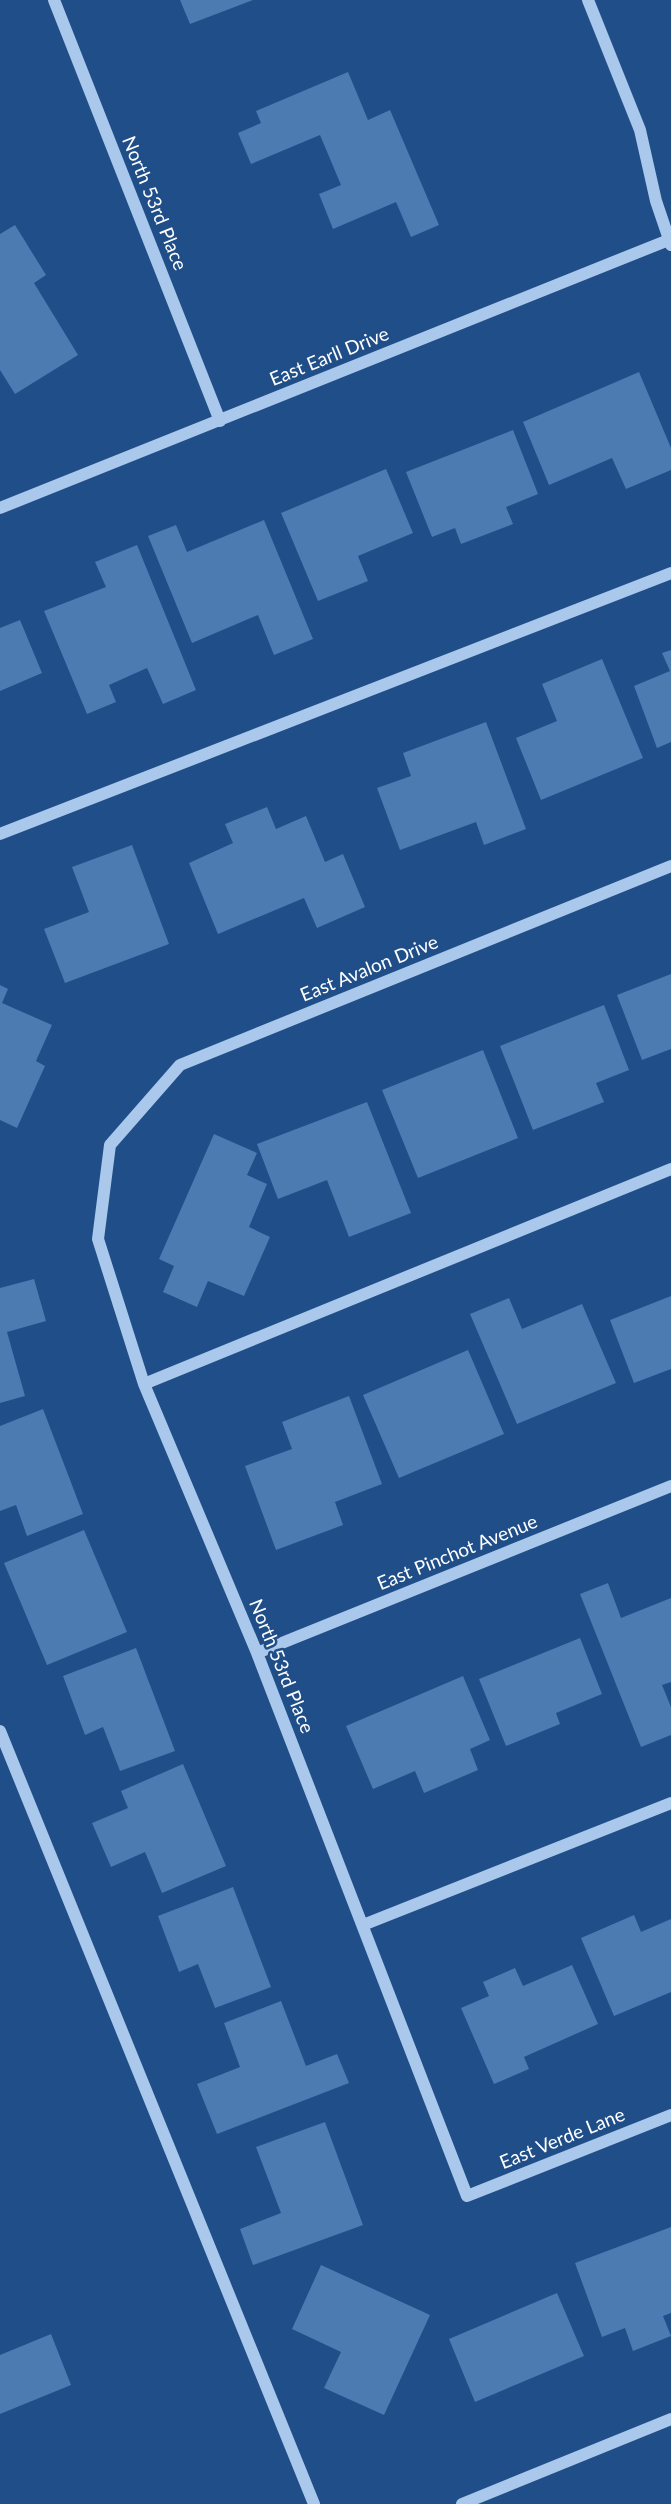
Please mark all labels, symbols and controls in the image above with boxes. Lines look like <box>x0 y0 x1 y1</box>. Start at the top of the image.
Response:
street label: North 53rd Place <box>118 132 193 273</box>
street label: East Earll Drive <box>266 321 392 390</box>
street label: East Avalon Drive <box>296 929 441 1006</box>
street label: East Pinchot Avenue <box>373 1509 540 1594</box>
street label: North 53rd Place <box>245 1595 320 1736</box>
street label: East Verde Lane <box>496 2102 628 2173</box>

